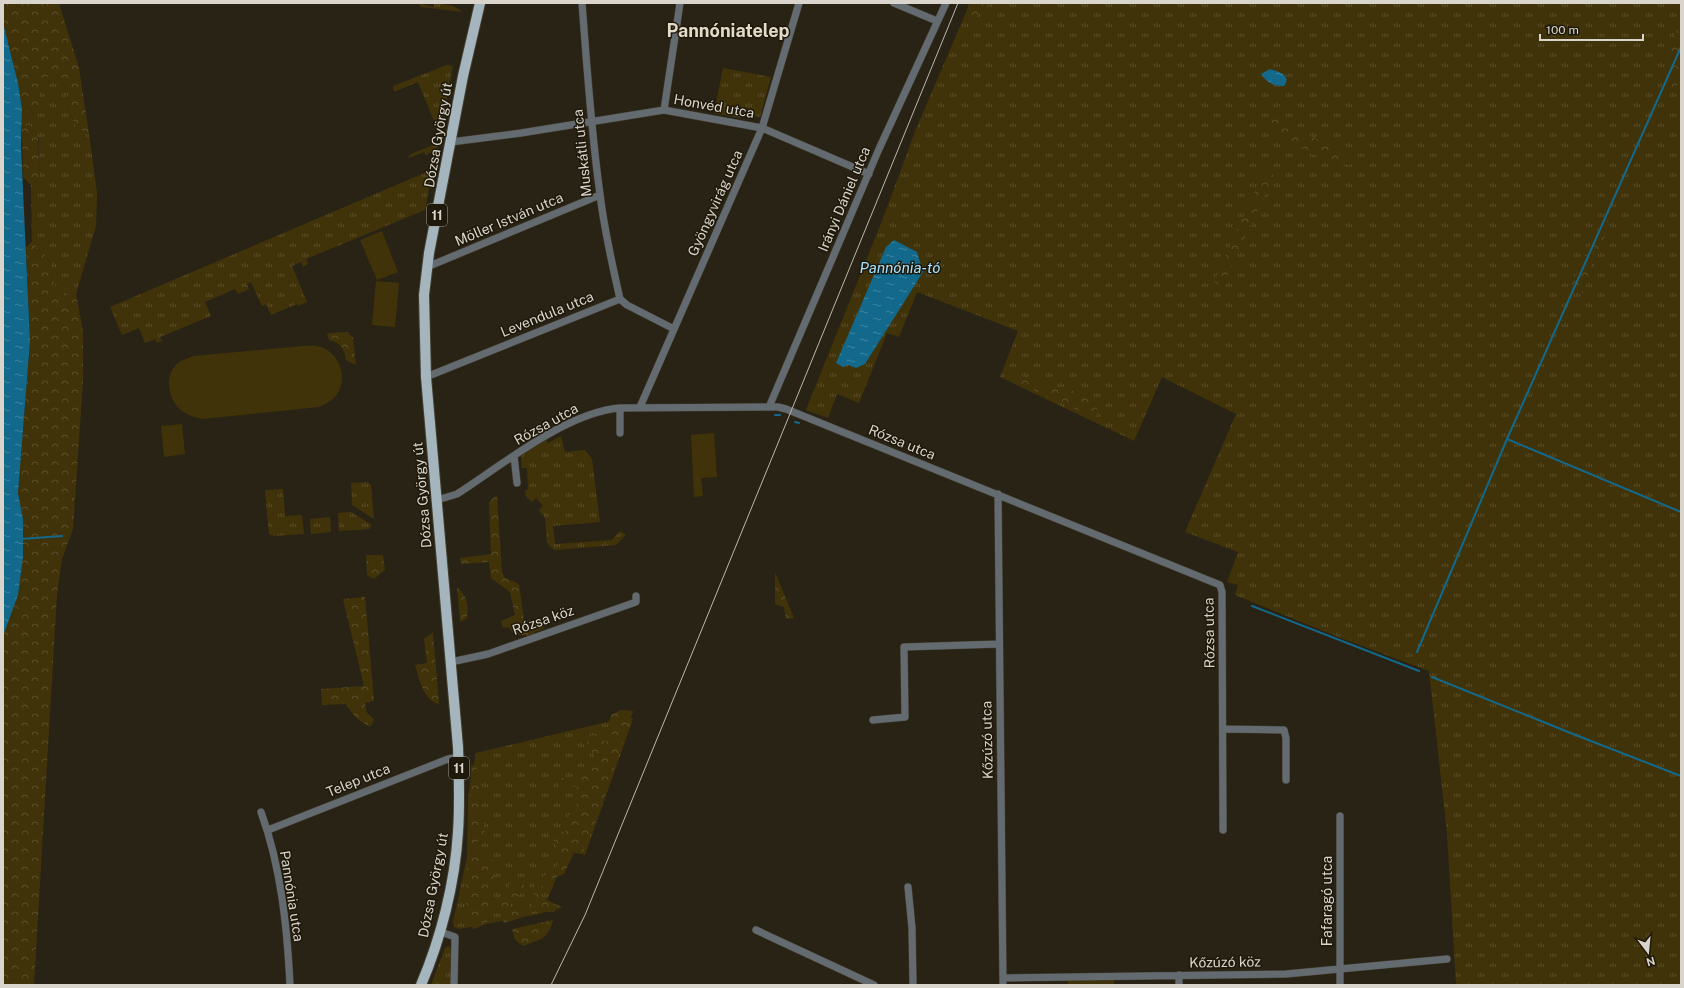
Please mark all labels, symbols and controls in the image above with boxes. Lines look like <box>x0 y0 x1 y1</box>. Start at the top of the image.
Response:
scale bar <box>1540 16 1643 42</box>
district label: Pannóniatelep <box>667 20 790 41</box>
text: 100 m <box>1546 23 1579 37</box>
street label: Dózsa György út <box>421 81 455 189</box>
street label: Honvéd utca <box>672 91 756 121</box>
street label: Muskátli utca <box>569 108 595 198</box>
street label: Irányi Dániel utca <box>815 144 873 254</box>
street label: Gyöngyvirág utca <box>684 148 746 258</box>
street label: Möller István utca <box>452 189 566 249</box>
road number: 11 <box>427 204 447 226</box>
water label: Pannónia-tó <box>860 259 940 276</box>
street label: Levendula utca <box>498 288 596 340</box>
street label: Rózsa utca <box>511 400 581 448</box>
street label: Rózsa utca <box>866 421 938 463</box>
street label: Dózsa György út <box>409 441 435 549</box>
street label: Rózsa utca <box>1200 598 1218 668</box>
street label: Rózsa köz <box>510 602 576 638</box>
street label: Kőzúzó utca <box>978 701 996 779</box>
road number: 11 <box>449 757 469 779</box>
street label: Telep utca <box>324 760 392 800</box>
street label: Dózsa György út <box>415 831 451 939</box>
street label: Pannónia utca <box>277 849 307 943</box>
street label: Fafaragó utca <box>1319 856 1335 946</box>
north arrow <box>1628 932 1668 972</box>
street label: Kőzúzó köz <box>1189 953 1261 971</box>
text: N <box>1645 955 1657 969</box>

